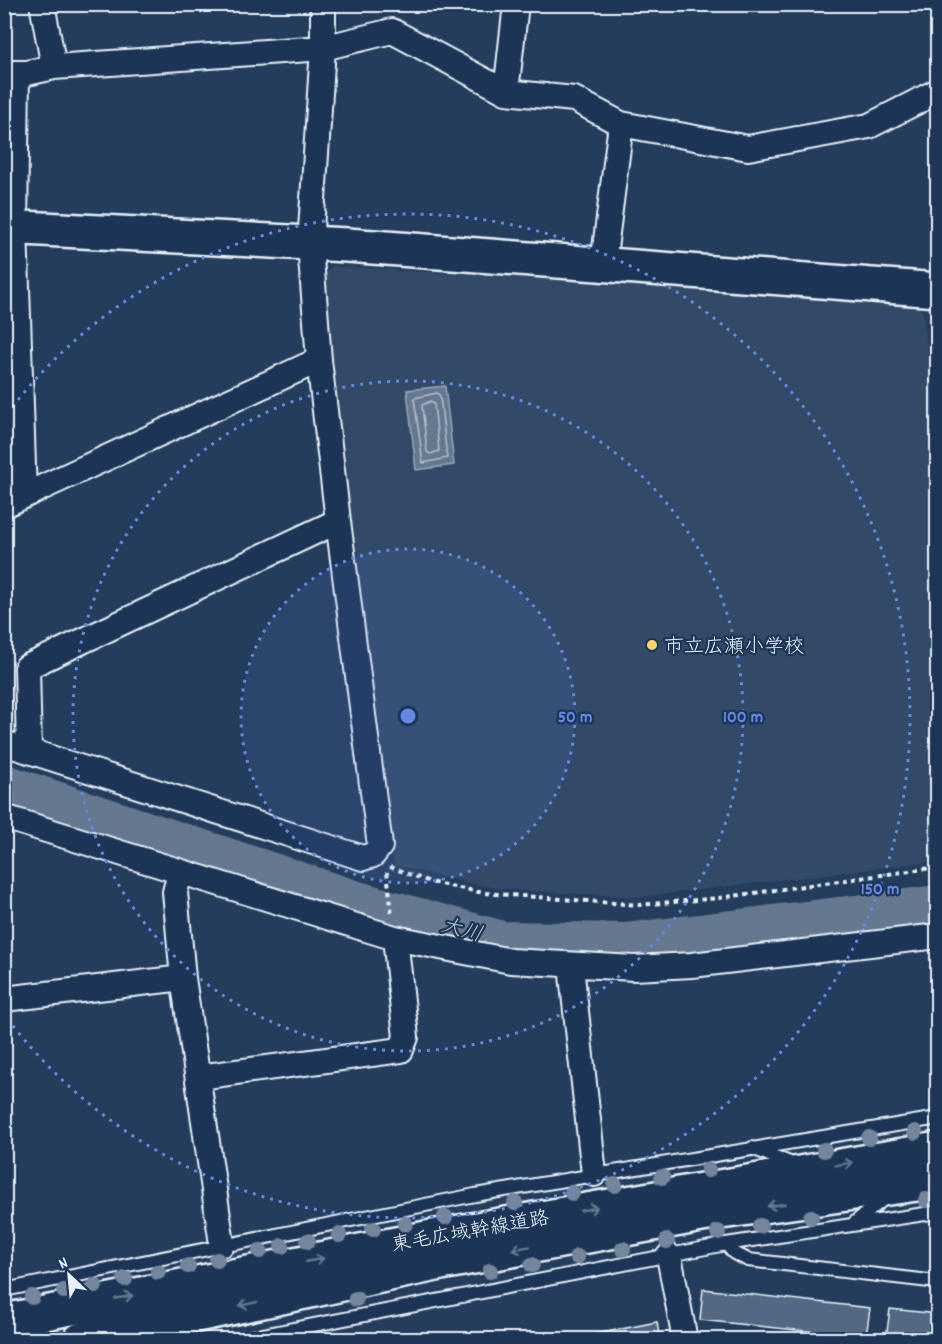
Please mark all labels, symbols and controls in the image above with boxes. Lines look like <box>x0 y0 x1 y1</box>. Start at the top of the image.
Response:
place label: 市立広瀬小学校 <box>664 634 804 662</box>
marker: 市立広瀬小学校 <box>645 638 659 652</box>
centre of rings <box>398 706 418 726</box>
text: 50 m <box>558 706 592 731</box>
text: 100 m <box>723 706 763 731</box>
text: 150 m <box>861 878 899 903</box>
water label: 大川 <box>437 912 485 952</box>
one-way arrow <box>833 1159 853 1170</box>
one-way arrow <box>766 1199 786 1210</box>
one-way arrow <box>579 1203 599 1214</box>
street label: 東毛広域幹線道路 <box>389 1205 552 1261</box>
one-way arrow <box>512 1243 532 1254</box>
north arrow <box>39 1245 99 1305</box>
text: N <box>55 1252 72 1276</box>
one-way arrow <box>305 1254 324 1265</box>
one-way arrow <box>113 1291 133 1302</box>
one-way arrow <box>239 1299 258 1310</box>

